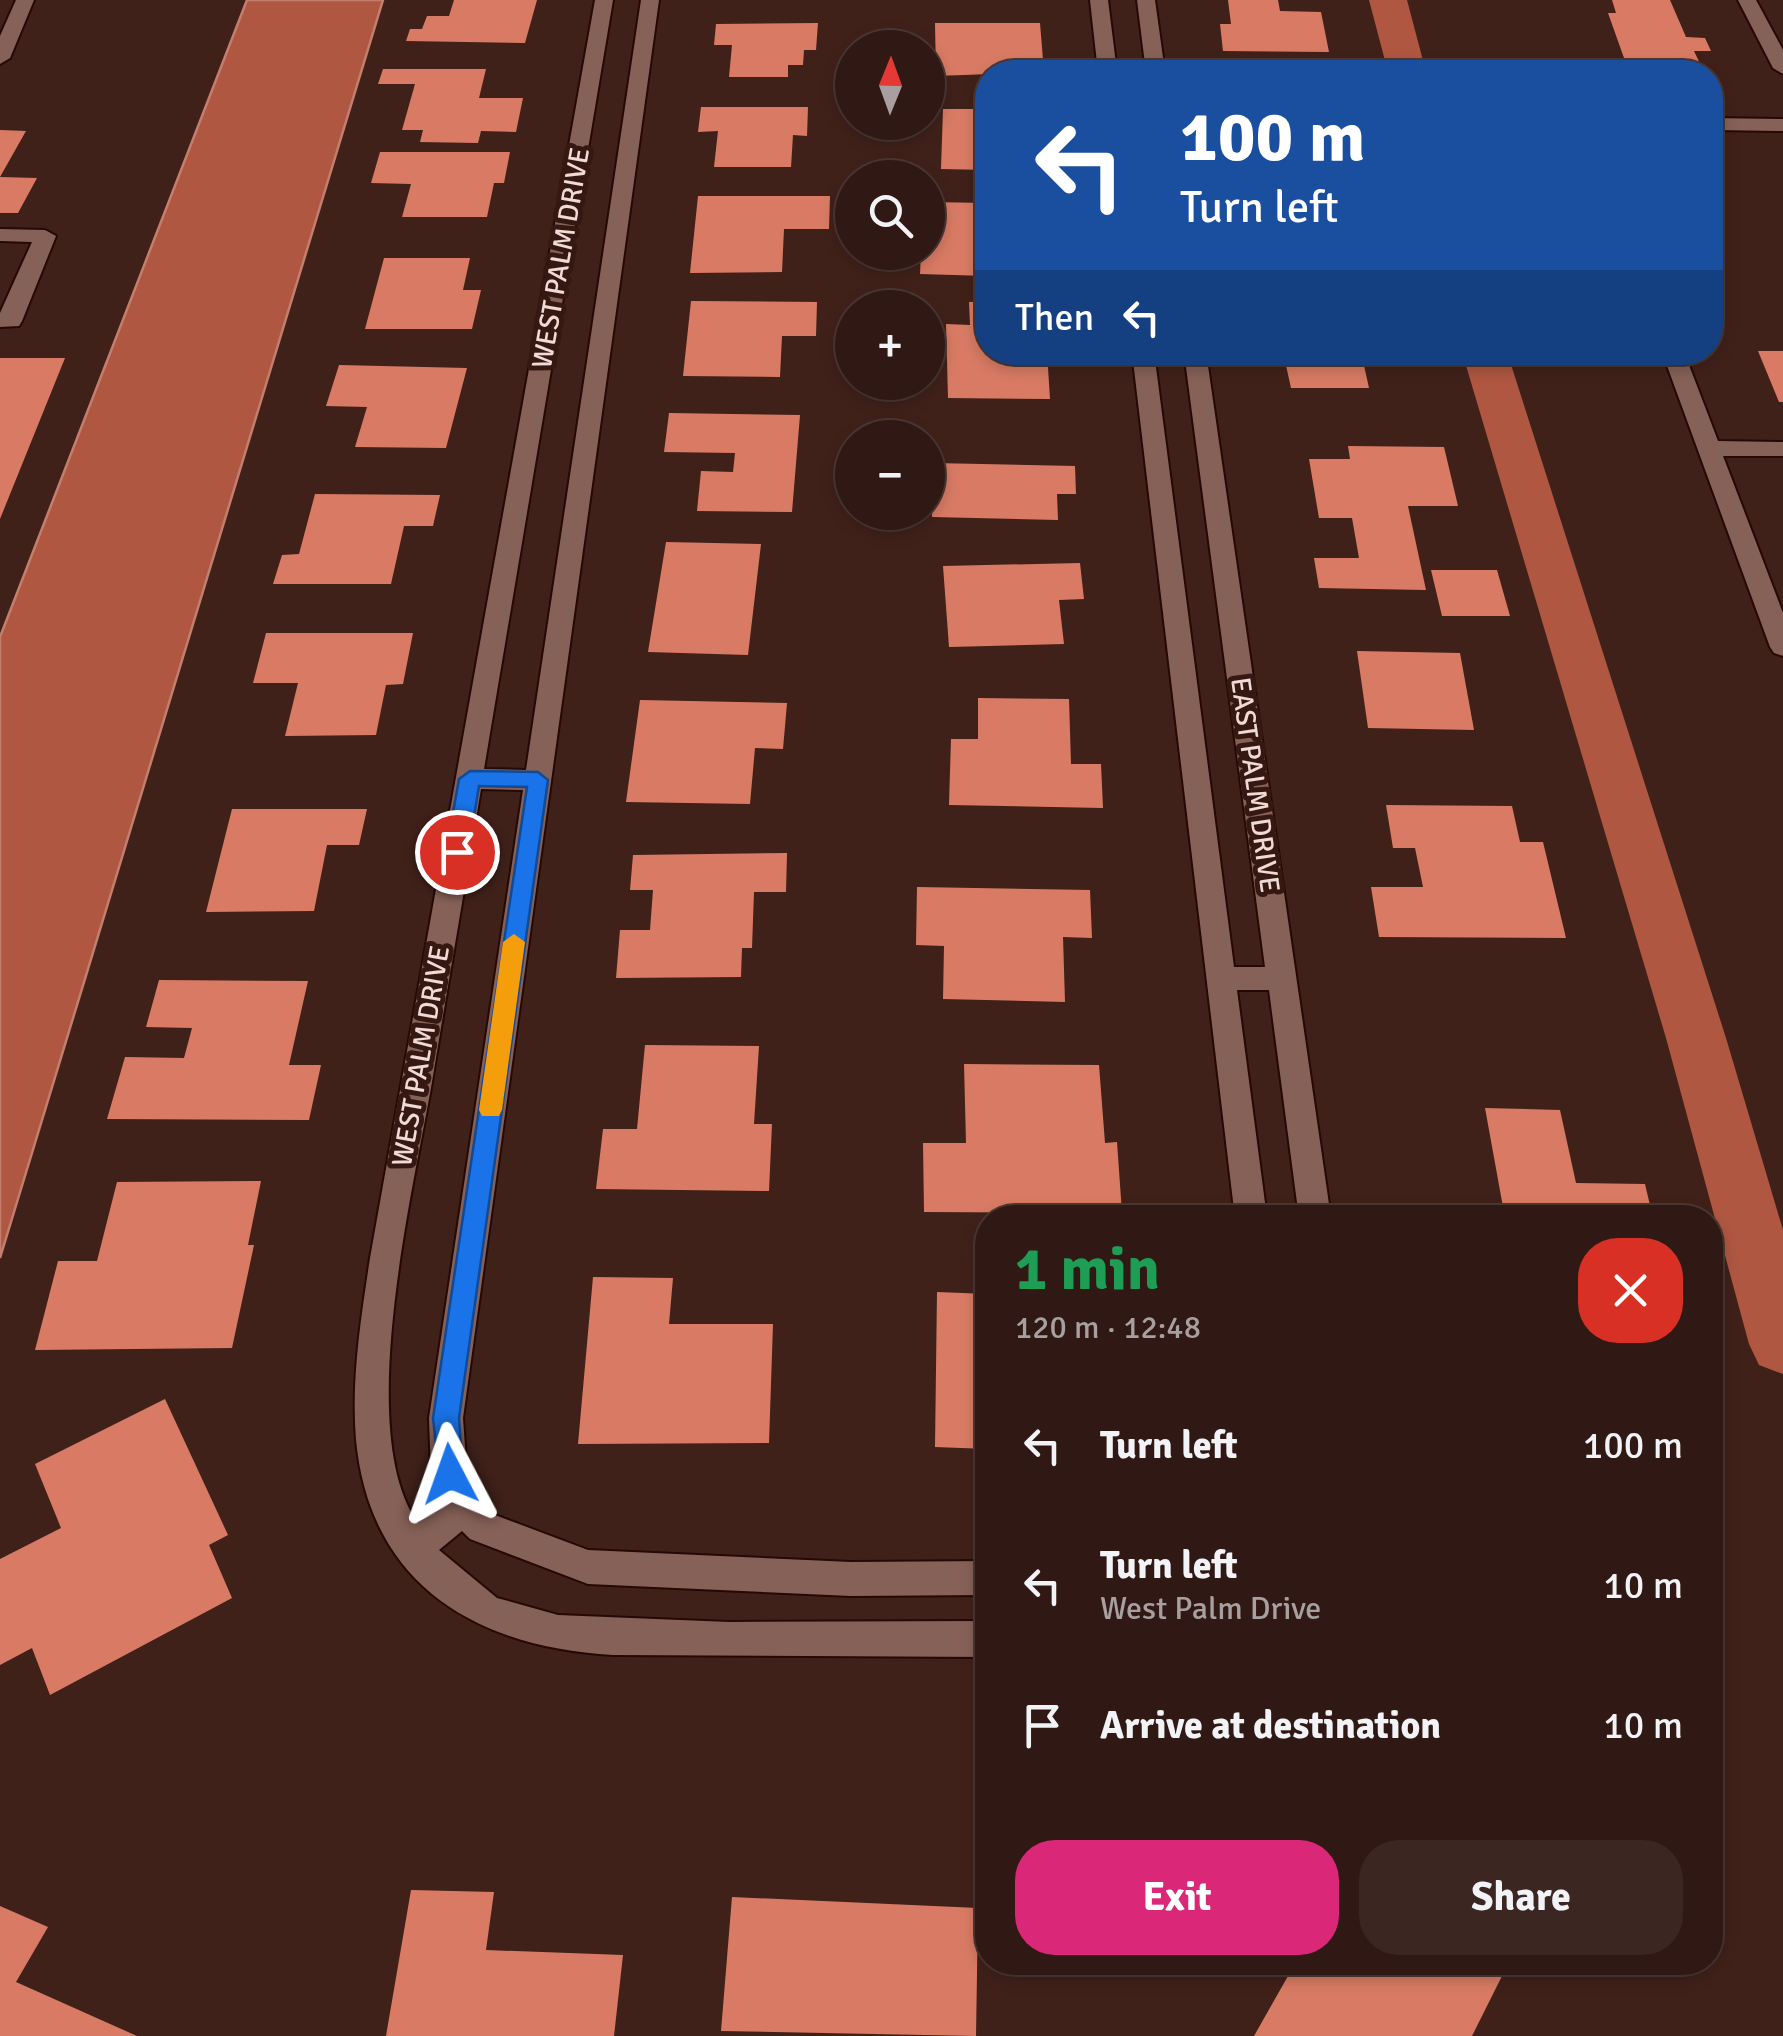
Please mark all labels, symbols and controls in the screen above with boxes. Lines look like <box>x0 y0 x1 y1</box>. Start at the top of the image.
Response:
north arrow <box>835 30 945 140</box>
map controls <box>835 30 945 530</box>
text: 100 m <box>1180 94 1365 180</box>
icon: left <box>1015 100 1145 230</box>
street label: WEST PALM DRIVE <box>525 145 597 371</box>
button: search <box>835 160 945 270</box>
text: Turn left <box>1180 180 1339 235</box>
button: + <box>835 290 945 400</box>
icon: left <box>1114 290 1169 345</box>
text: Then <box>1015 294 1094 341</box>
button: − <box>835 420 945 530</box>
street label: EAST PALM DRIVE <box>1223 675 1287 895</box>
pin <box>415 810 500 895</box>
icon: arrive <box>430 825 485 880</box>
street label: WEST PALM DRIVE <box>385 943 457 1169</box>
text: 1 min <box>1015 1233 1160 1307</box>
button: close <box>1578 1238 1683 1343</box>
text: 120 m · 12:48 <box>1015 1308 1201 1347</box>
icon: left <box>1015 1418 1070 1473</box>
position arrow <box>398 1422 502 1526</box>
text: Turn left <box>1100 1422 1238 1469</box>
text: 100 m <box>1583 1422 1683 1469</box>
text: Turn left <box>1100 1542 1238 1589</box>
icon: left <box>1015 1558 1070 1613</box>
text: 10 m <box>1603 1562 1683 1609</box>
text: West Palm Drive <box>1100 1589 1321 1628</box>
icon: arrive <box>1015 1698 1070 1753</box>
text: Arrive at destination <box>1100 1702 1441 1749</box>
text: 10 m <box>1603 1702 1683 1749</box>
button: Exit <box>1015 1840 1339 1955</box>
button: Share <box>1359 1840 1683 1955</box>

